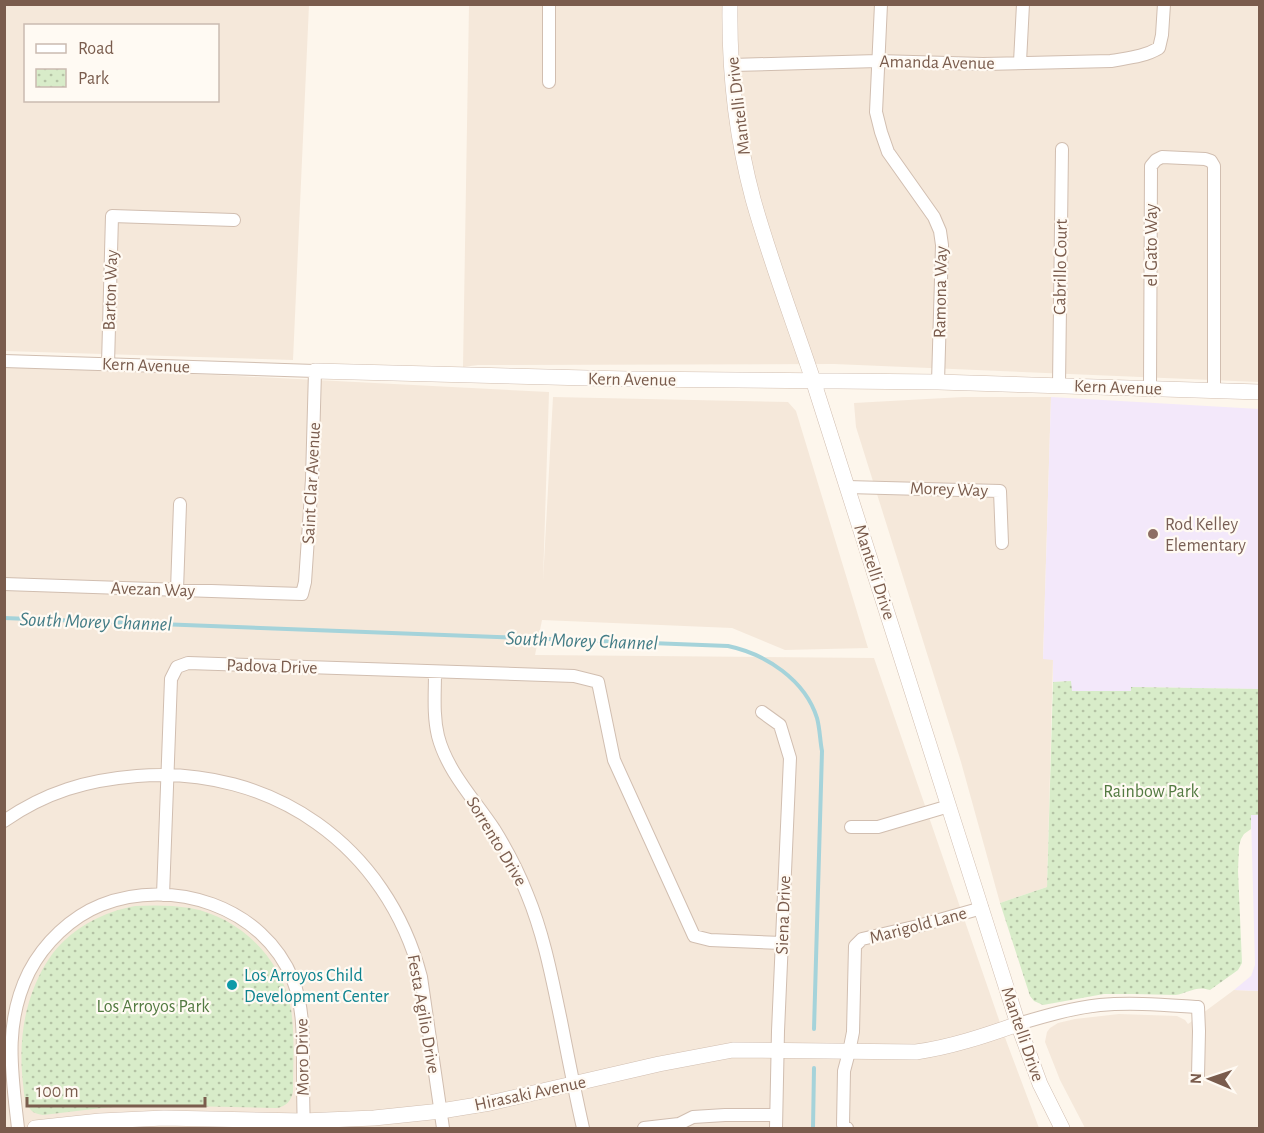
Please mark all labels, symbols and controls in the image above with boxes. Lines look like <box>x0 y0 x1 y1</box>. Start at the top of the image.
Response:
legend <box>24 24 219 102</box>
text: Road <box>78 40 114 58</box>
street label: Amanda Avenue <box>879 53 995 73</box>
street label: Mantelli Drive <box>724 56 754 156</box>
text: Park <box>78 70 110 88</box>
street label: el Gato Way <box>1143 203 1161 286</box>
street label: Cabrillo Court <box>1051 219 1071 315</box>
street label: Ramona Way <box>931 245 951 338</box>
street label: Barton Way <box>101 249 121 331</box>
street label: Kern Avenue <box>102 355 190 377</box>
street label: Kern Avenue <box>588 370 676 390</box>
street label: Kern Avenue <box>1074 377 1162 399</box>
street label: Saint Clar Avenue <box>300 422 324 544</box>
street label: Morey Way <box>910 480 989 500</box>
place label: Rod Kelley Elementary <box>1165 516 1246 555</box>
street label: Mantelli Drive <box>850 522 898 622</box>
marker: Rod Kelley Elementary <box>1146 527 1160 541</box>
street label: Avezan Way <box>110 580 196 600</box>
water label: South Morey Channel <box>19 609 173 635</box>
water label: South Morey Channel <box>505 628 659 654</box>
street label: Padova Drive <box>226 656 318 678</box>
park label: Rainbow Park <box>1103 783 1200 801</box>
street label: Sorrento Drive <box>462 794 530 889</box>
street label: Siena Drive <box>774 875 794 955</box>
street label: Marigold Lane <box>868 904 969 948</box>
street label: Festa Agilio Drive <box>404 953 442 1075</box>
place label: Los Arroyos Child Development Center <box>244 967 389 1006</box>
marker: Los Arroyos Child Development Center <box>225 978 239 992</box>
street label: Mantelli Drive <box>997 985 1047 1084</box>
park label: Los Arroyos Park <box>96 998 210 1016</box>
street label: Moro Drive <box>293 1018 313 1096</box>
north arrow <box>1180 1049 1240 1109</box>
scale bar <box>27 1070 206 1108</box>
street label: Hirasaki Avenue <box>473 1073 588 1115</box>
text: N <box>1188 1073 1204 1084</box>
text: 100 m <box>36 1083 79 1101</box>

